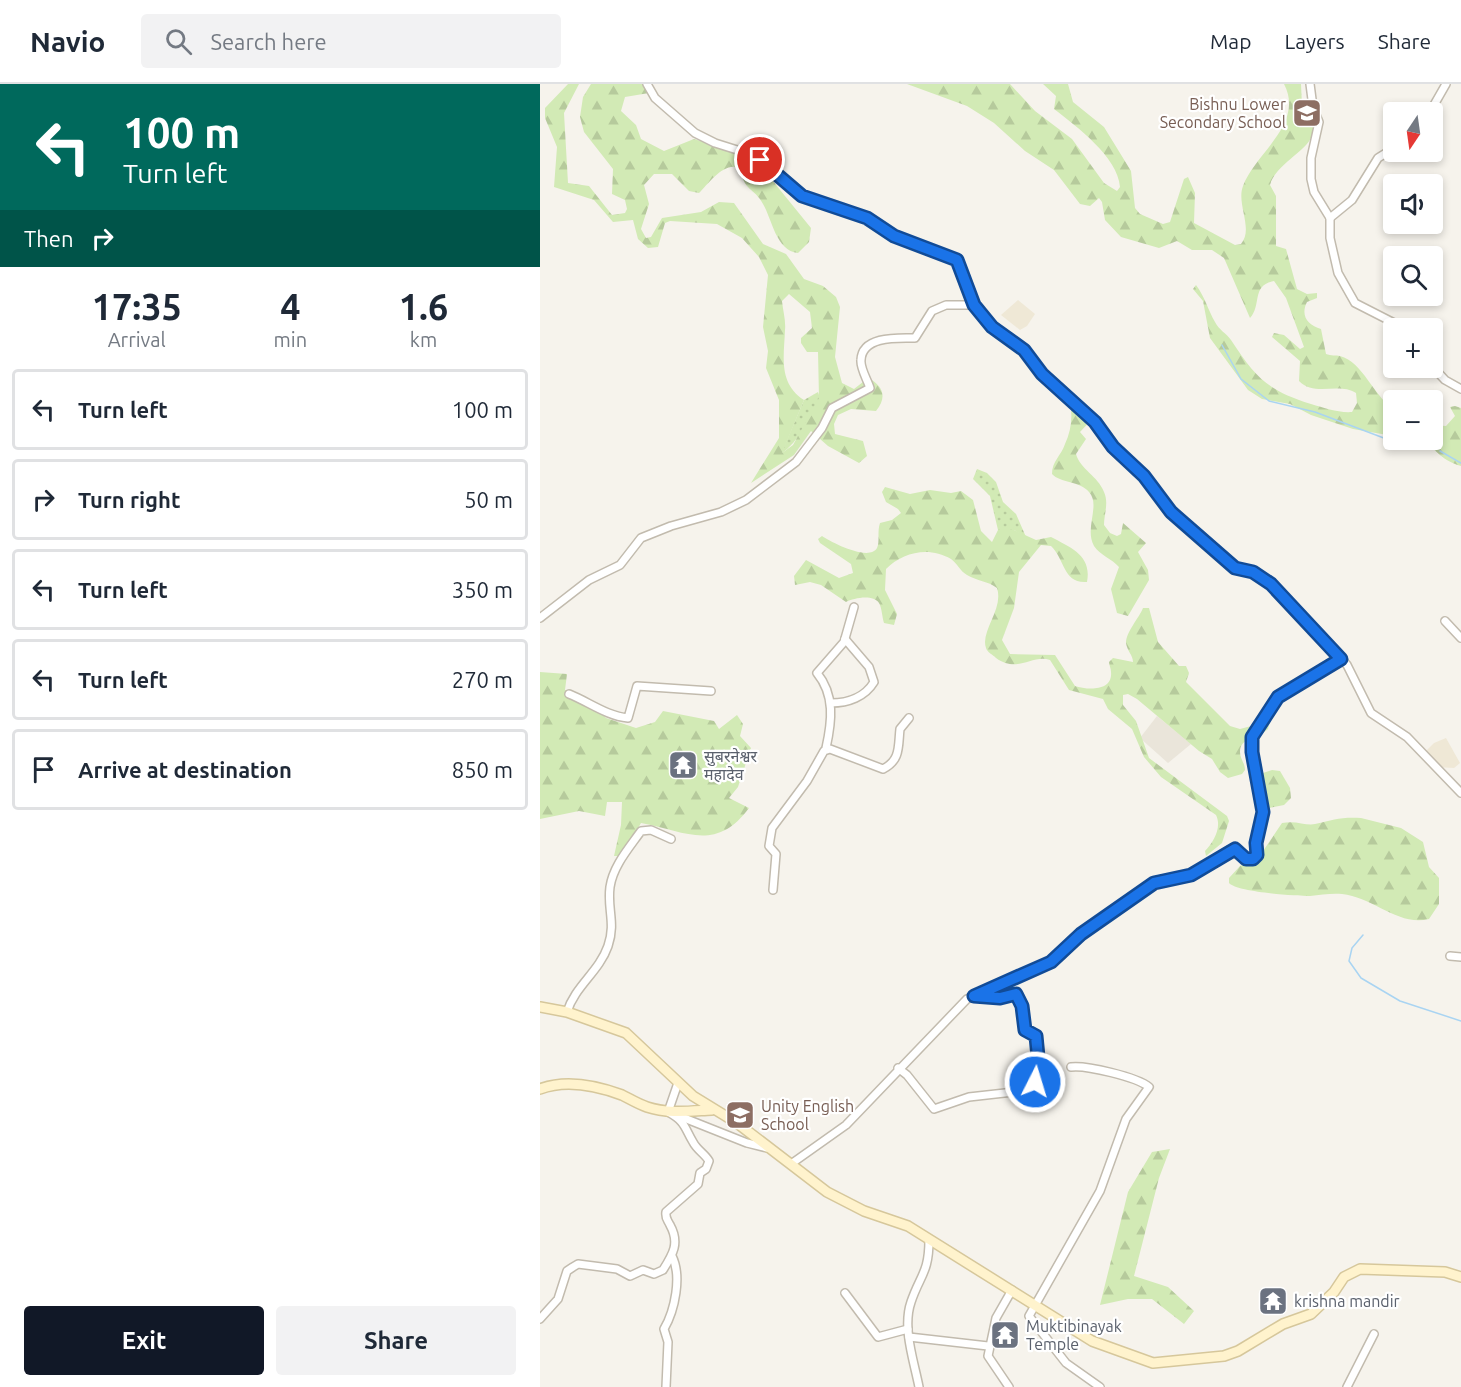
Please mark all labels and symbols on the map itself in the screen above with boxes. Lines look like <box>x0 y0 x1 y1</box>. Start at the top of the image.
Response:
place label: Bishnu Lower Secondary School <box>1160 95 1286 131</box>
school or university icon: Bishnu Lower Secondary School <box>1291 97 1323 129</box>
north arrow <box>1383 102 1443 162</box>
pin <box>734 134 785 185</box>
place label: सुबरनेश्वर महादेव <box>704 747 757 783</box>
temple icon: सुबरनेश्वर महादेव <box>667 749 699 781</box>
position arrow <box>1003 1050 1067 1114</box>
place label: Unity English School <box>761 1097 854 1133</box>
school or university icon: Unity English School <box>724 1099 756 1131</box>
temple icon: krishna mandir <box>1257 1285 1289 1317</box>
place label: krishna mandir <box>1294 1292 1400 1310</box>
place label: Muktibinayak Temple <box>1026 1317 1122 1353</box>
temple icon: Muktibinayak Temple <box>989 1319 1021 1351</box>

